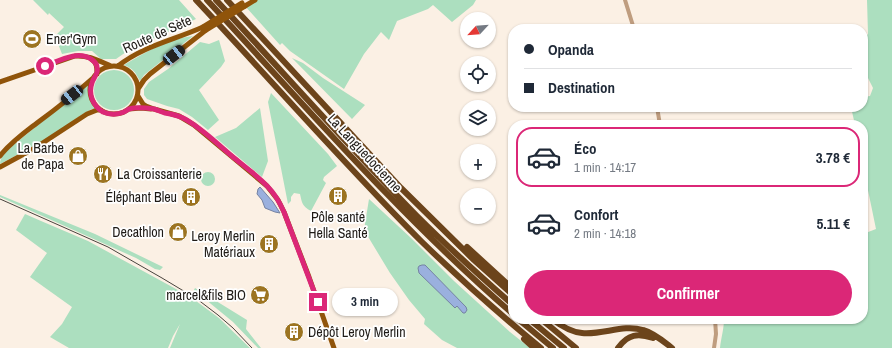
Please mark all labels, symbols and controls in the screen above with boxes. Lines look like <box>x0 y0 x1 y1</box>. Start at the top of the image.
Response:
street label: Route de Sète <box>120 11 194 57</box>
north arrow <box>460 12 496 48</box>
map controls <box>460 12 496 224</box>
sports icon: Ener'Gym <box>21 28 43 50</box>
place label: Ener'Gym <box>46 30 97 48</box>
text: Opanda <box>548 39 594 60</box>
car <box>161 43 187 67</box>
button: locate <box>460 56 496 92</box>
route start <box>36 57 54 75</box>
text: Destination <box>548 77 615 98</box>
car <box>59 83 85 107</box>
button: layers <box>460 100 496 136</box>
street label: La Languedocienne <box>324 110 406 196</box>
text: Éco <box>574 138 597 159</box>
place label: La Barbe de Papa <box>17 139 65 173</box>
icon: car <box>526 139 562 175</box>
button: + <box>460 144 496 180</box>
shop icon: La Barbe de Papa <box>67 145 89 167</box>
text: 3.78 € <box>816 147 850 168</box>
text: 1 min · 14:17 <box>574 159 636 176</box>
restaurant icon: La Croissanterie <box>92 163 114 185</box>
place label: La Croissanterie <box>117 165 202 183</box>
building icon: Pôle santé Hella Santé <box>327 185 349 207</box>
building icon: Éléphant Bleu <box>180 186 202 208</box>
place label: Éléphant Bleu <box>106 188 177 206</box>
button: − <box>460 188 496 224</box>
text: Confort <box>574 204 618 225</box>
icon: car <box>526 205 562 241</box>
place label: Pôle santé Hella Santé <box>308 208 368 242</box>
text: 5.11 € <box>816 213 850 234</box>
shop icon: Decathlon <box>167 221 189 243</box>
place label: Decathlon <box>112 223 164 241</box>
text: 2 min · 14:18 <box>574 225 636 242</box>
place label: Leroy Merlin Matériaux <box>191 227 255 261</box>
building icon: Leroy Merlin Matériaux <box>258 233 280 255</box>
button: Confirmer <box>524 270 852 316</box>
supermarket icon: marcel&fils BIO <box>249 284 271 306</box>
place label: marcel&fils BIO <box>166 286 246 304</box>
callout: 3 min <box>332 288 398 316</box>
route end <box>309 293 327 311</box>
text: 3 min <box>351 293 379 310</box>
building icon: Dépôt Leroy Merlin <box>283 321 305 343</box>
place label: Dépôt Leroy Merlin <box>308 323 406 341</box>

